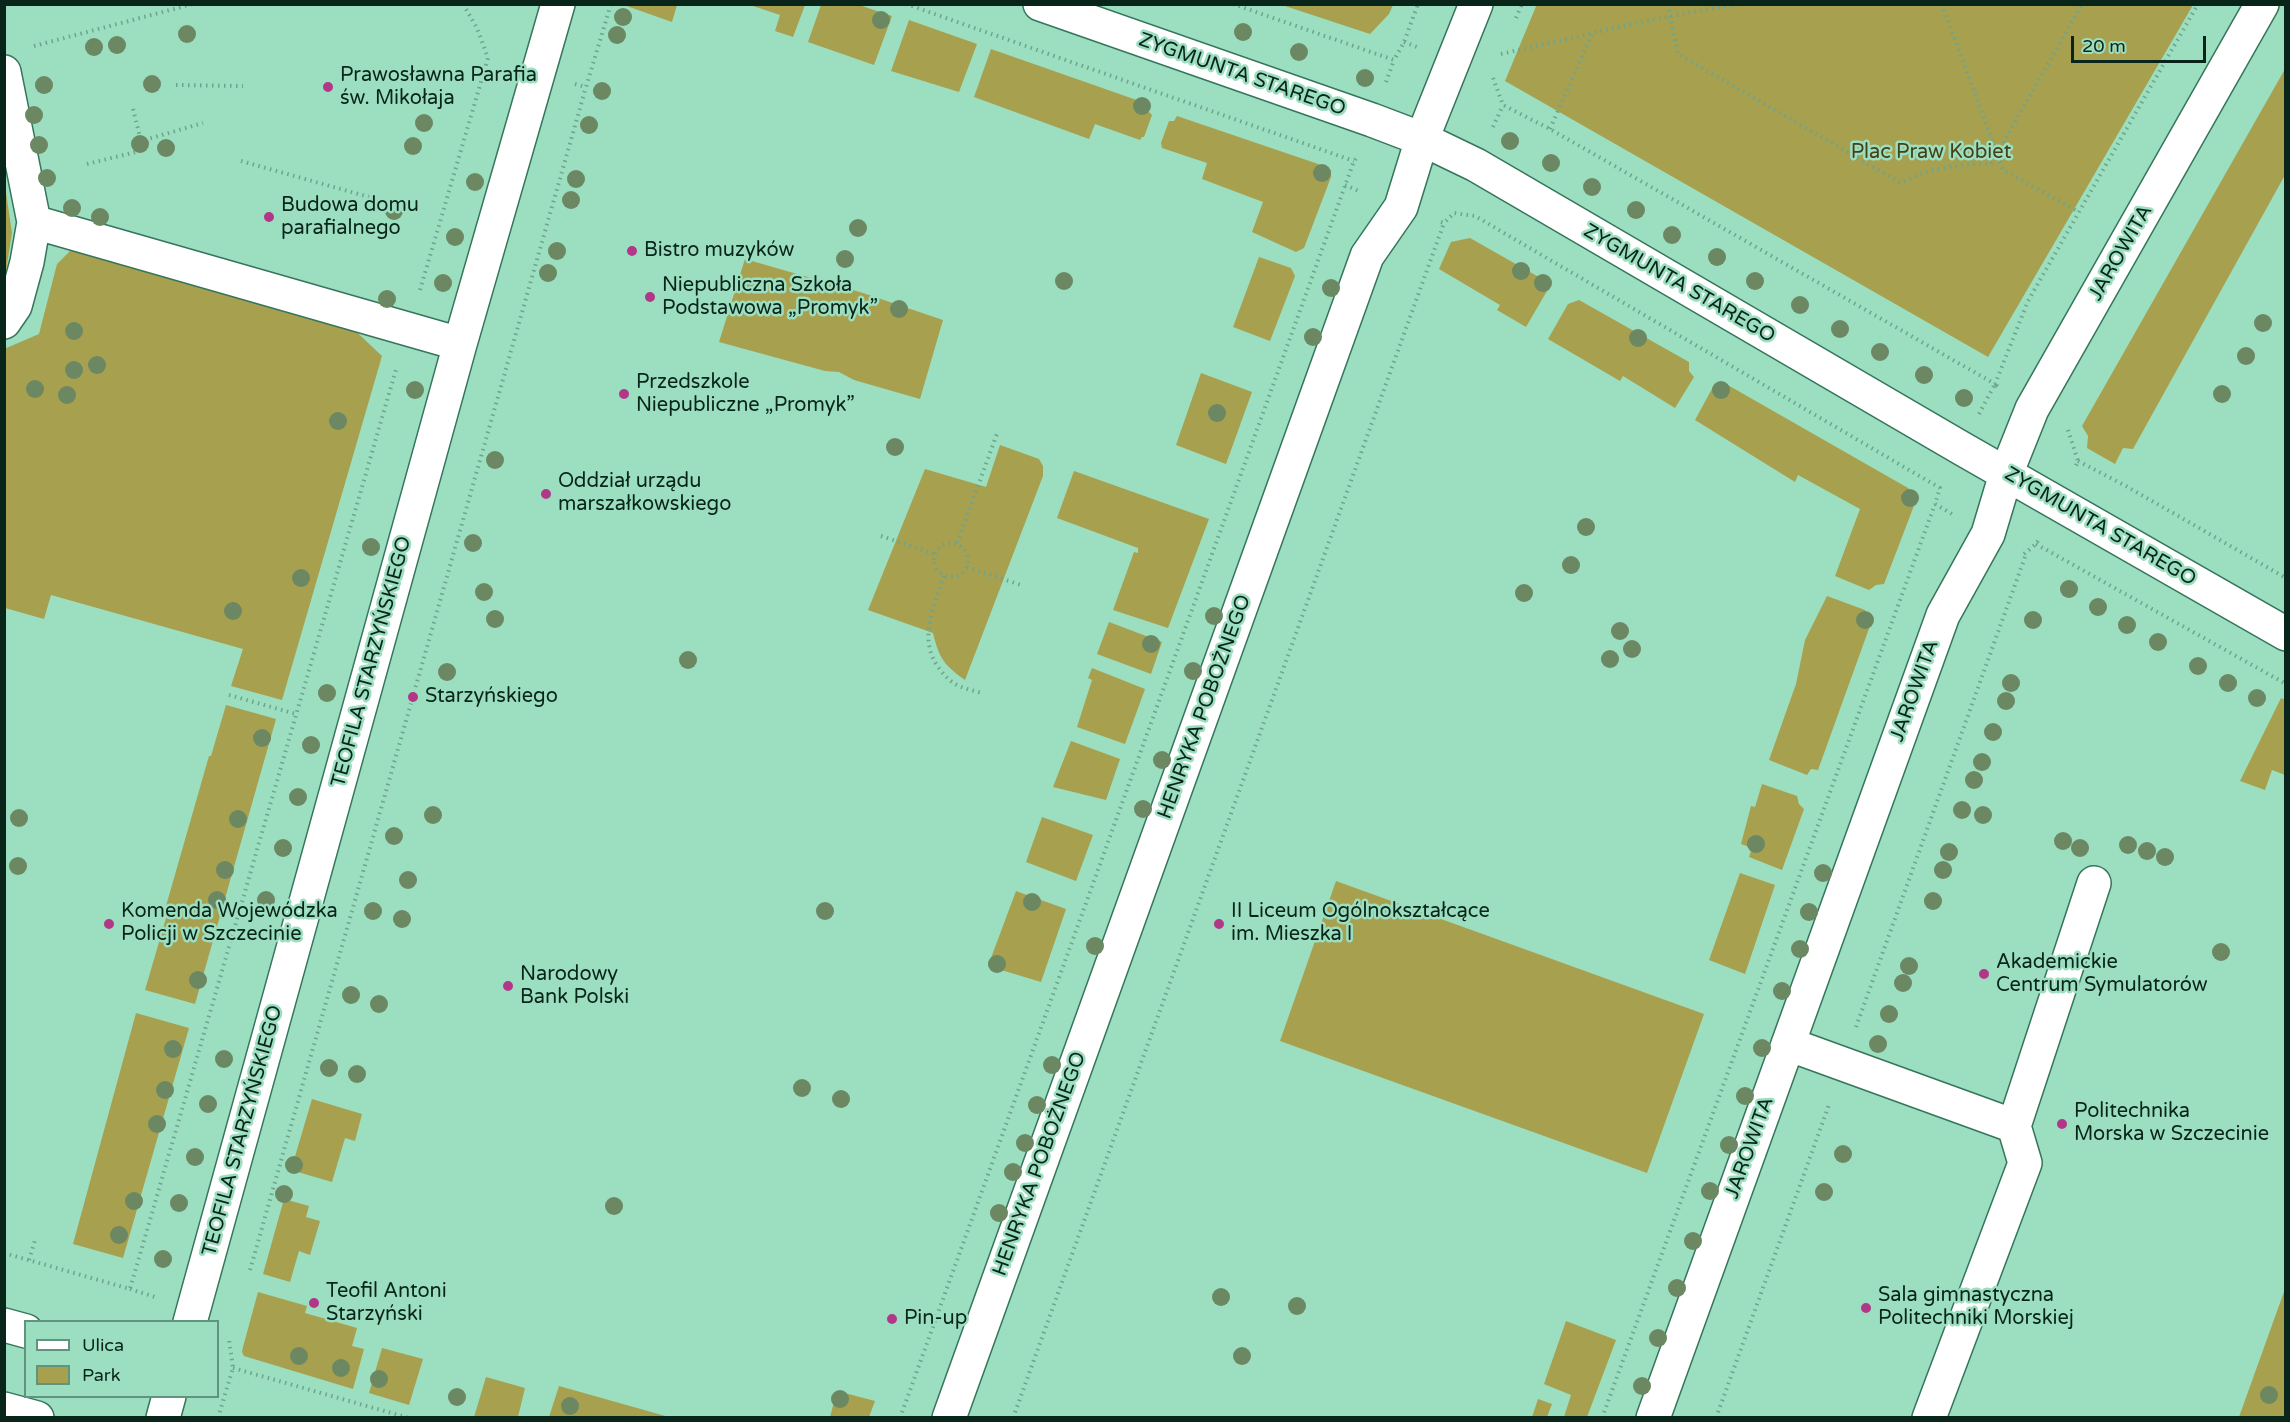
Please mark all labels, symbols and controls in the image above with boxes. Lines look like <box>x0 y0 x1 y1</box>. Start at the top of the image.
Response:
scale bar <box>2074 24 2209 62</box>
street label: ZYGMUNTA STAREGO <box>1135 28 1349 122</box>
text: 20 m <box>2082 35 2126 57</box>
place label: Prawosławna Parafia św. Mikołaja <box>340 64 537 111</box>
marker: Prawosławna Parafia św. Mikołaja <box>321 80 335 94</box>
park label: Plac Praw Kobiet <box>1851 141 2011 165</box>
place label: Budowa domu parafialnego <box>281 194 419 241</box>
street label: JAROWITA <box>2084 201 2158 305</box>
marker: Budowa domu parafialnego <box>262 210 276 224</box>
street label: ZYGMUNTA STAREGO <box>1579 219 1779 349</box>
place label: Bistro muzyków <box>644 239 794 263</box>
marker: Bistro muzyków <box>625 244 639 258</box>
place label: Niepubliczna Szkoła Podstawowa „Promyk” <box>662 274 878 321</box>
marker: Niepubliczna Szkoła Podstawowa „Promyk” <box>643 290 657 304</box>
place label: Przedszkole Niepubliczne „Promyk” <box>636 371 855 418</box>
marker: Przedszkole Niepubliczne „Promyk” <box>617 387 631 401</box>
street label: ZYGMUNTA STAREGO <box>2000 462 2200 592</box>
place label: Oddział urządu marszałkowskiego <box>558 470 731 517</box>
marker: Oddział urządu marszałkowskiego <box>539 487 553 501</box>
street label: TEOFILA STARZYŃSKIEGO <box>327 534 417 790</box>
street label: HENRYKA POBOŻNEGO <box>1153 592 1257 822</box>
street label: JAROWITA <box>1886 637 1944 745</box>
place label: Starzyńskiego <box>425 685 558 709</box>
marker: Starzyńskiego <box>406 690 420 704</box>
place label: Komenda Wojewódzka Policji w Szczecinie <box>121 900 338 947</box>
place label: II Liceum Ogólnokształcące im. Mieszka I <box>1231 900 1490 947</box>
marker: Komenda Wojewódzka Policji w Szczecinie <box>102 917 116 931</box>
marker: II Liceum Ogólnokształcące im. Mieszka I <box>1212 917 1226 931</box>
place label: Akademickie Centrum Symulatorów <box>1996 951 2208 998</box>
place label: Narodowy Bank Polski <box>520 963 629 1010</box>
marker: Akademickie Centrum Symulatorów <box>1977 967 1991 981</box>
marker: Narodowy Bank Polski <box>501 979 515 993</box>
street label: TEOFILA STARZYŃSKIEGO <box>198 1003 288 1259</box>
street label: HENRYKA POBOŻNEGO <box>988 1049 1092 1279</box>
street label: JAROWITA <box>1721 1094 1779 1202</box>
place label: Politechnika Morska w Szczecinie <box>2074 1100 2269 1147</box>
marker: Politechnika Morska w Szczecinie <box>2055 1117 2069 1131</box>
place label: Teofil Antoni Starzyński <box>326 1280 447 1327</box>
place label: Sala gimnastyczna Politechniki Morskiej <box>1878 1284 2074 1331</box>
marker: Teofil Antoni Starzyński <box>307 1296 321 1310</box>
marker: Sala gimnastyczna Politechniki Morskiej <box>1859 1301 1873 1315</box>
place label: Pin-up <box>904 1307 967 1331</box>
marker: Pin-up <box>885 1312 899 1326</box>
legend <box>24 1320 219 1398</box>
text: Ulica <box>82 1334 124 1356</box>
text: Park <box>82 1364 120 1386</box>

